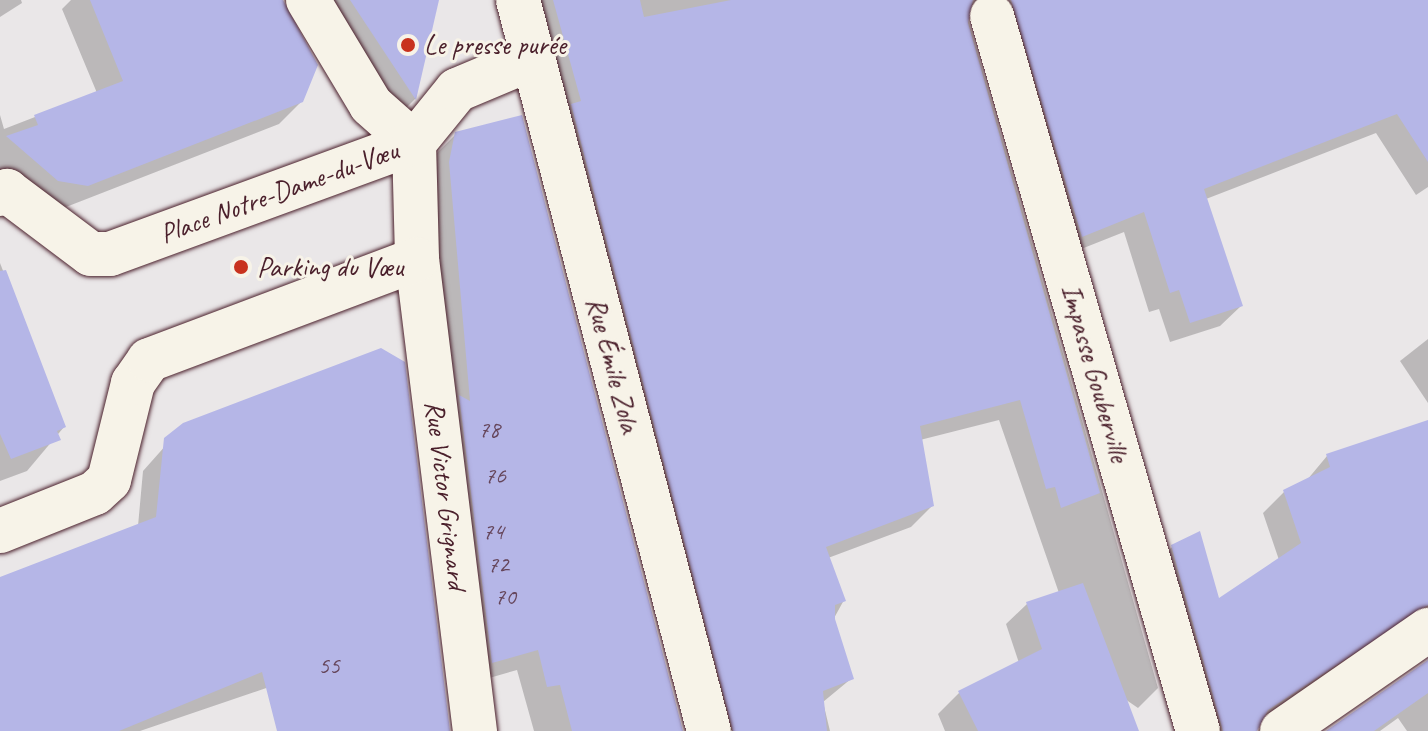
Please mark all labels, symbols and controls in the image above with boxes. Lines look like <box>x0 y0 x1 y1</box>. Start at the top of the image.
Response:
place label: Le presse purée <box>424 28 565 62</box>
marker: Le presse purée <box>399 36 417 54</box>
street label: Place Notre-Dame-du-Vœu <box>155 133 403 251</box>
place label: Parking du Vœu <box>257 250 403 284</box>
marker: Parking du Vœu <box>232 258 250 276</box>
street label: Impasse Gouberville <box>1054 280 1136 466</box>
street label: Rue Émile Zola <box>579 295 647 435</box>
street label: Rue Victor Grignard <box>418 399 474 591</box>
house number: 78 <box>478 416 500 444</box>
house number: 76 <box>484 462 506 490</box>
house number: 74 <box>482 518 504 546</box>
house number: 72 <box>487 551 509 579</box>
house number: 70 <box>494 583 516 611</box>
house number: 55 <box>318 652 340 680</box>

